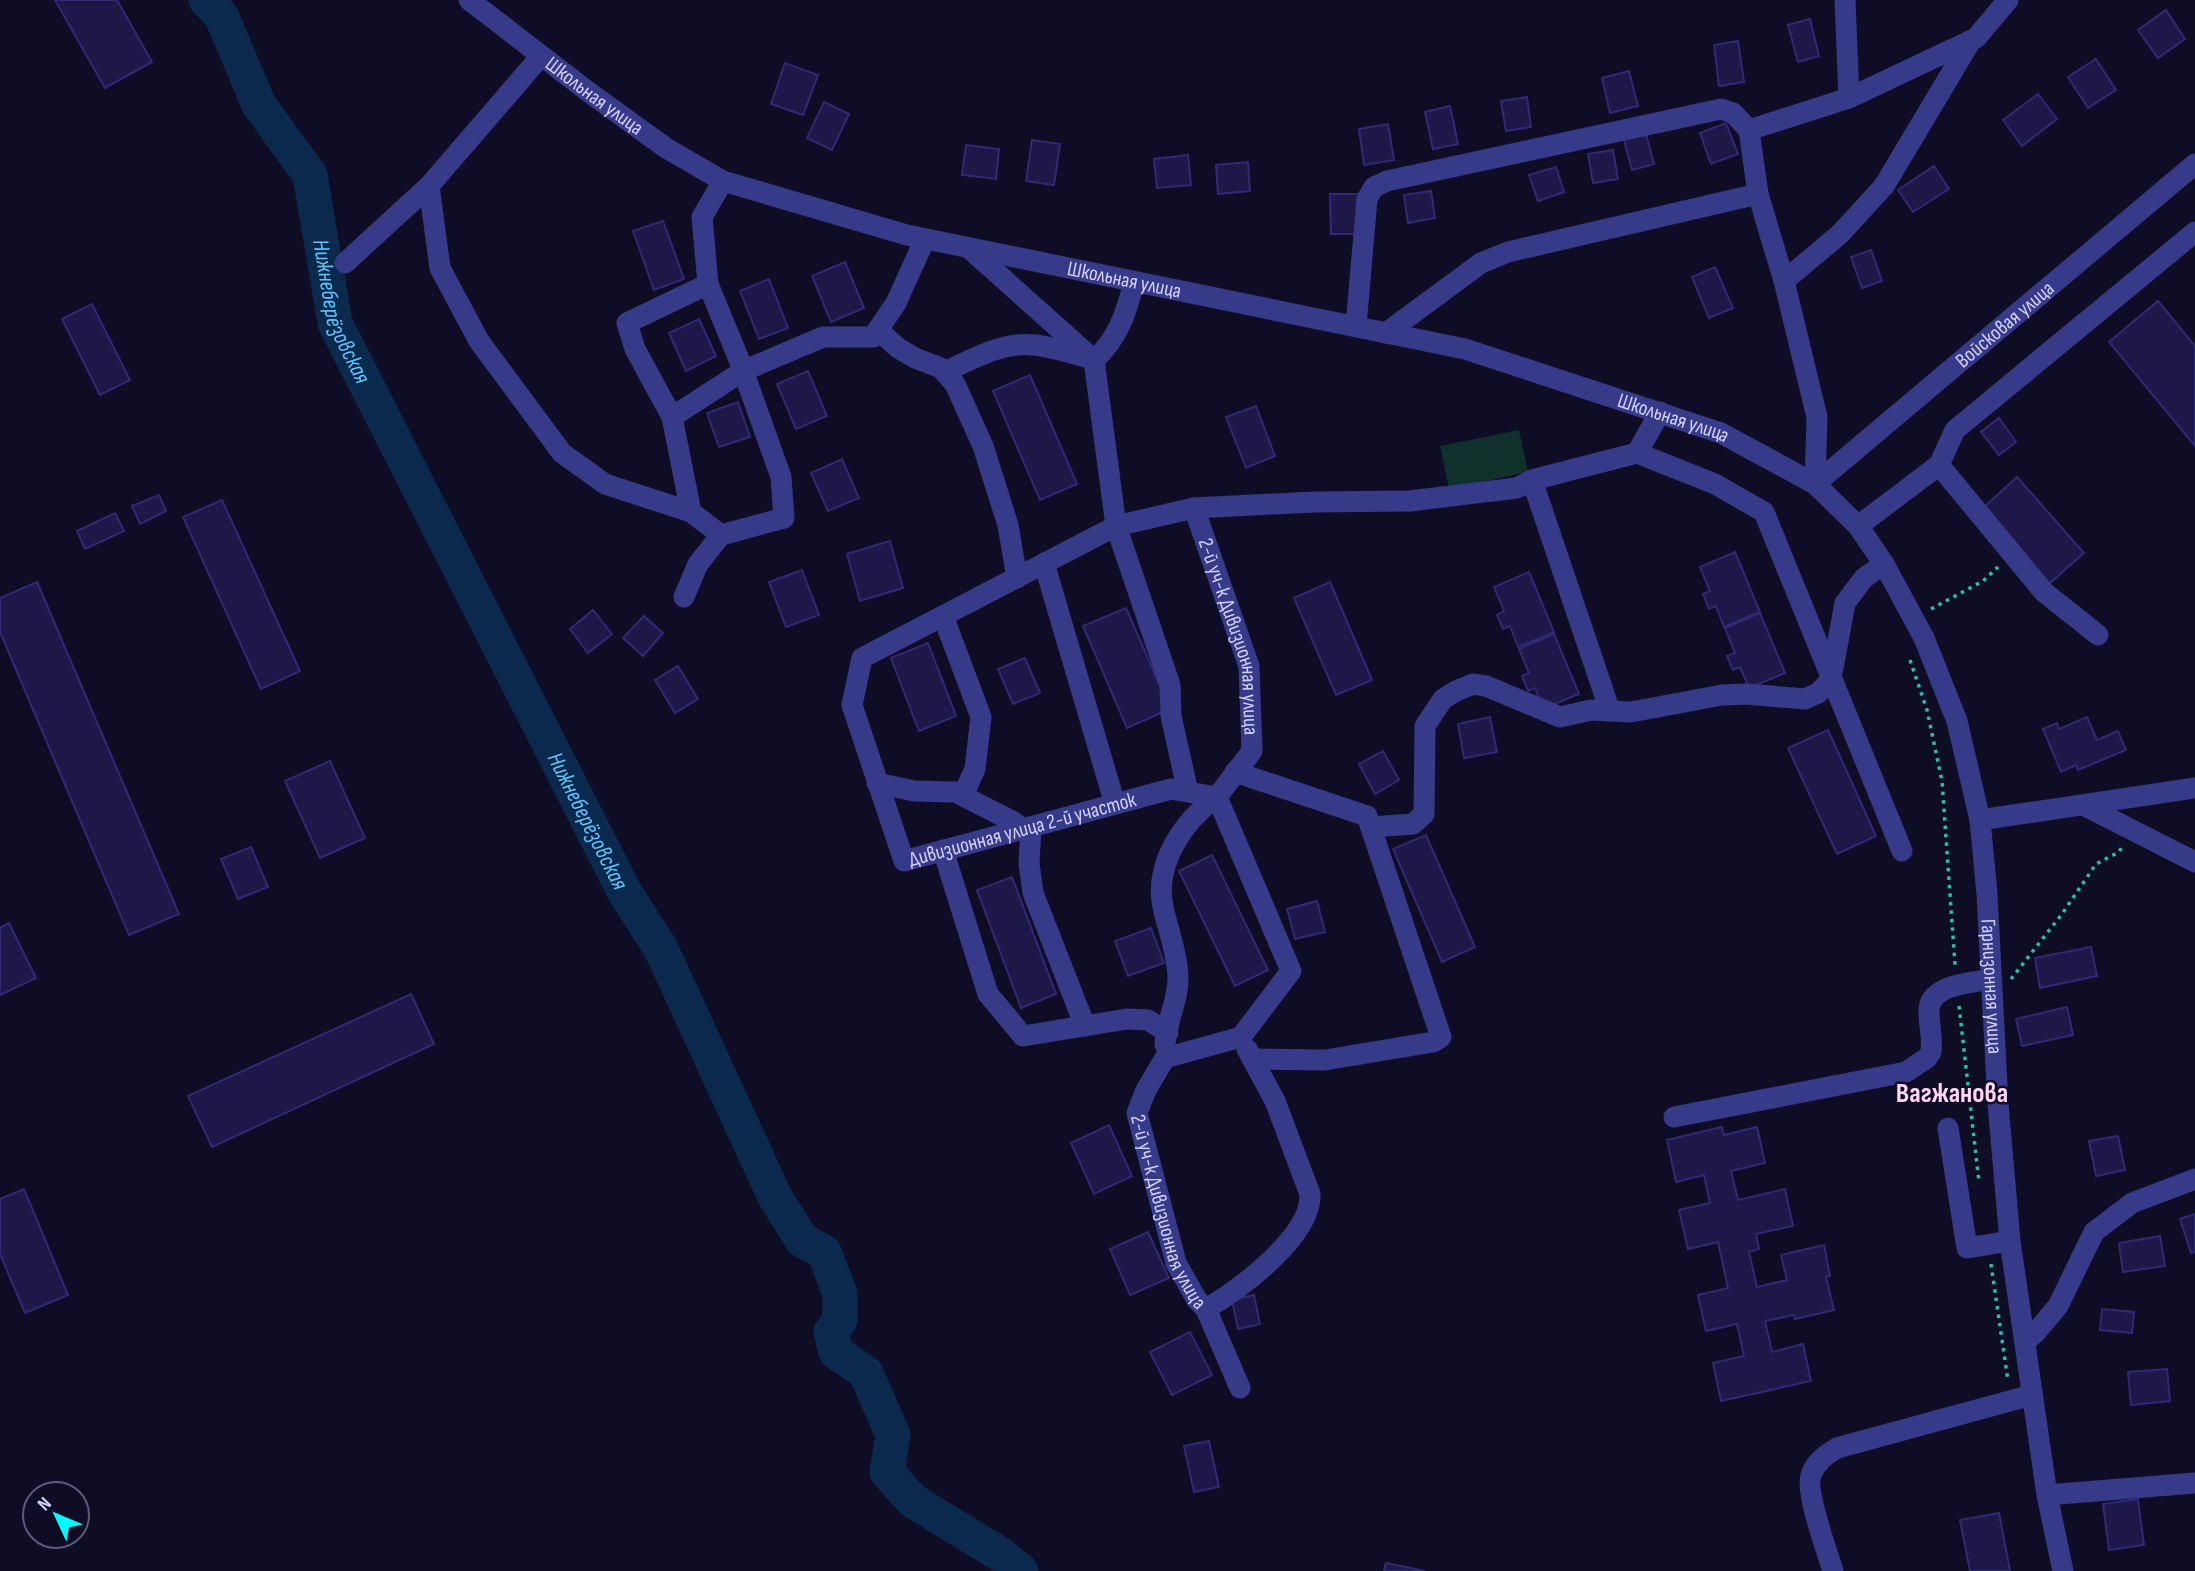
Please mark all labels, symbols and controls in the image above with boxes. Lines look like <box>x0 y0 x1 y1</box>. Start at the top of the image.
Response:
street label: Школьная улица <box>540 51 648 141</box>
water label: Нижнеберёзовская <box>306 237 376 388</box>
street label: Школьная улица <box>1065 256 1184 304</box>
street label: Войсковая улица <box>1951 276 2059 373</box>
street label: Школьная улица <box>1614 388 1734 448</box>
street label: 2-й уч-к Дивизионная улица <box>1192 535 1263 735</box>
water label: Нижнеберёзовская <box>541 748 634 895</box>
street label: Дивизионная улица 2-й участок <box>906 787 1139 872</box>
street label: Гарнизонная улица <box>1975 918 2007 1055</box>
district label: Вагжанова <box>1896 1077 2008 1110</box>
street label: 2-й уч-к Дивизионная улица <box>1125 1112 1211 1315</box>
north arrow <box>21 1480 91 1550</box>
text: N <box>33 1493 57 1516</box>

